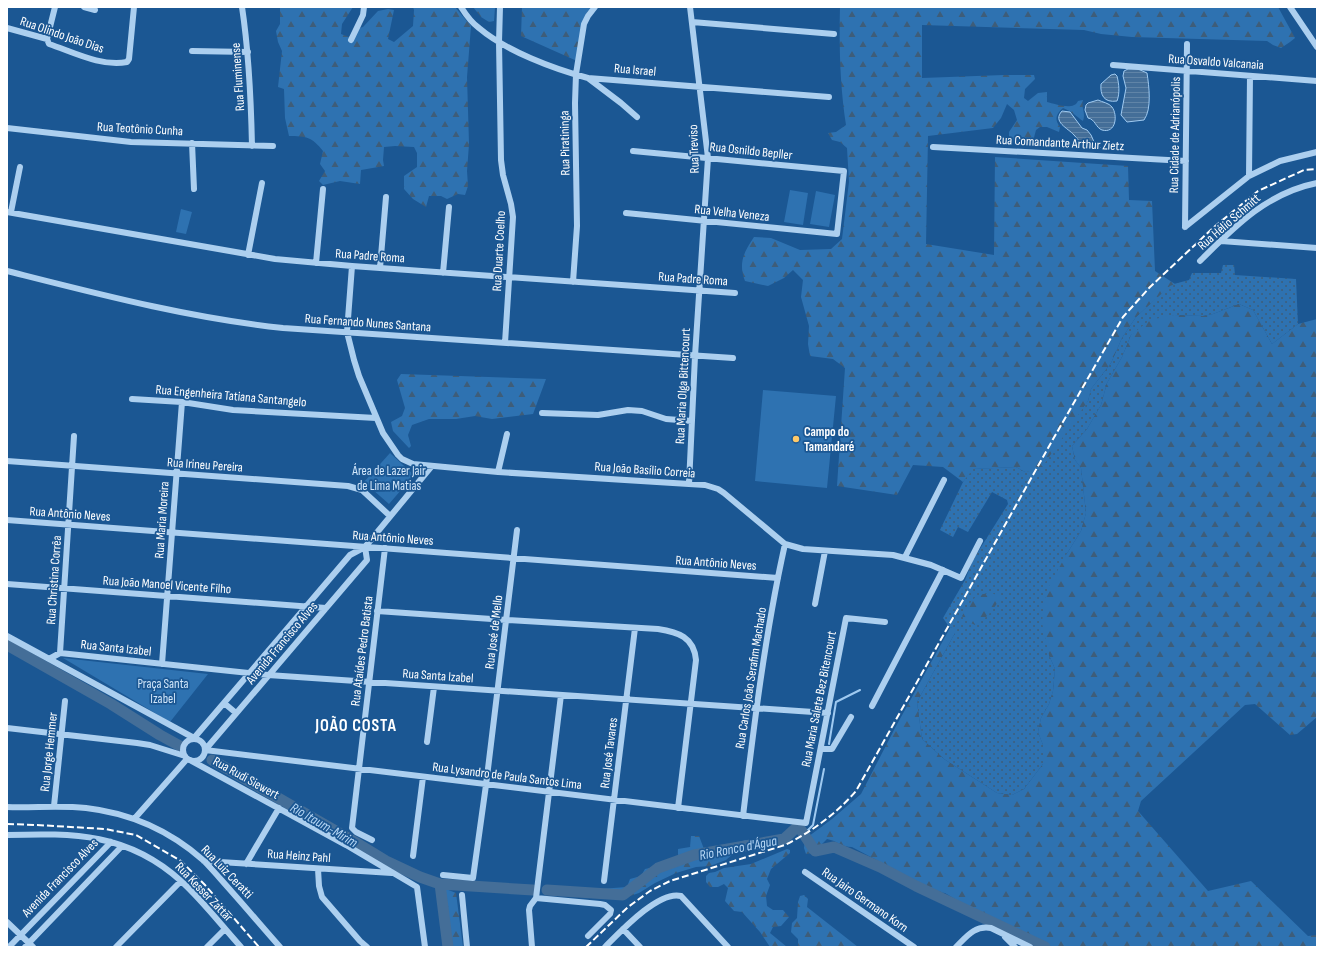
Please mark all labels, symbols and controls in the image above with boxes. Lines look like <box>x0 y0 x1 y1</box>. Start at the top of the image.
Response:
street label: Rua Olindo João Dias <box>18 13 106 57</box>
street label: Rua Fluminense <box>228 42 248 112</box>
street label: Rua Osvaldo Valcanaia <box>1168 51 1264 73</box>
street label: Rua Israel <box>613 60 657 80</box>
street label: Rua Cidade de Adrianópolis <box>1166 76 1184 193</box>
street label: Rua Piratininga <box>556 110 574 176</box>
street label: Rua Teotônio Cunha <box>97 119 183 139</box>
street label: Rua Treviso <box>685 124 703 174</box>
street label: Rua Comandante Arthur Zietz <box>995 132 1125 154</box>
street label: Rua Osnildo Bepller <box>709 139 793 163</box>
street label: Rua Hélio Schmitt <box>1194 190 1264 254</box>
street label: Rua Velha Veneza <box>694 201 770 225</box>
street label: Rua Duarte Coelho <box>489 210 509 292</box>
street label: Rua Padre Roma <box>335 246 405 266</box>
street label: Rua Padre Roma <box>658 269 728 289</box>
street label: Rua Fernando Nunes Santana <box>304 311 432 335</box>
street label: Rua Maria Olga Bittencourt <box>672 328 694 444</box>
street label: Rua Engenheira Tatiana Santangelo <box>155 381 307 411</box>
place label: Campo do Tamandaré <box>804 424 855 455</box>
marker: Campo do Tamandaré <box>791 434 801 444</box>
street label: Rua Irineu Pereira <box>167 454 243 476</box>
street label: Rua João Basílio Correia <box>594 458 696 482</box>
park label: Área de Lazer Jair de Lima Matias <box>351 463 426 494</box>
street label: Rua Maria Moreira <box>151 481 173 559</box>
street label: Rua Antônio Neves <box>29 503 111 525</box>
street label: Rua Antônio Neves <box>352 527 434 549</box>
street label: Rua Christina Corrêa <box>43 535 65 625</box>
street label: Rua Antônio Neves <box>675 552 757 574</box>
street label: Rua João Manoel Vicente Filho <box>102 573 232 597</box>
street label: Rua José de Mello <box>482 594 506 670</box>
street label: Rua Ataídes Pedro Batista <box>347 595 377 707</box>
street label: Avenida Francisco Alves <box>242 598 321 688</box>
street label: Rua Carlos João Serafim Machado <box>732 606 770 750</box>
street label: Rua Maria Salete Bez Bitencourt <box>798 630 840 768</box>
street label: Rua Santa Izabel <box>80 636 152 660</box>
street label: Rua Santa Izabel <box>402 666 474 686</box>
park label: Praça Santa Izabel <box>137 676 189 707</box>
street label: Rua Jorge Hemmer <box>37 711 61 793</box>
district label: JOÃO COSTA <box>314 715 397 736</box>
street label: Rua José Tavares <box>597 716 621 789</box>
street label: Rua Rudi Siewert <box>210 753 282 803</box>
street label: Rua Lysandro de Paula Santos Lima <box>431 759 583 793</box>
water label: Rio Itaum-Mirim <box>287 799 361 851</box>
water label: Rio Ronco d'Água <box>698 832 779 864</box>
street label: Avenida Francisco Alves <box>18 835 102 921</box>
street label: Rua Luiz Ceratti <box>198 842 256 902</box>
street label: Rua Heinz Pahl <box>267 846 331 866</box>
street label: Rua Kesser Zattar <box>172 859 236 925</box>
street label: Rua Jairo Germano Korn <box>819 864 911 936</box>

